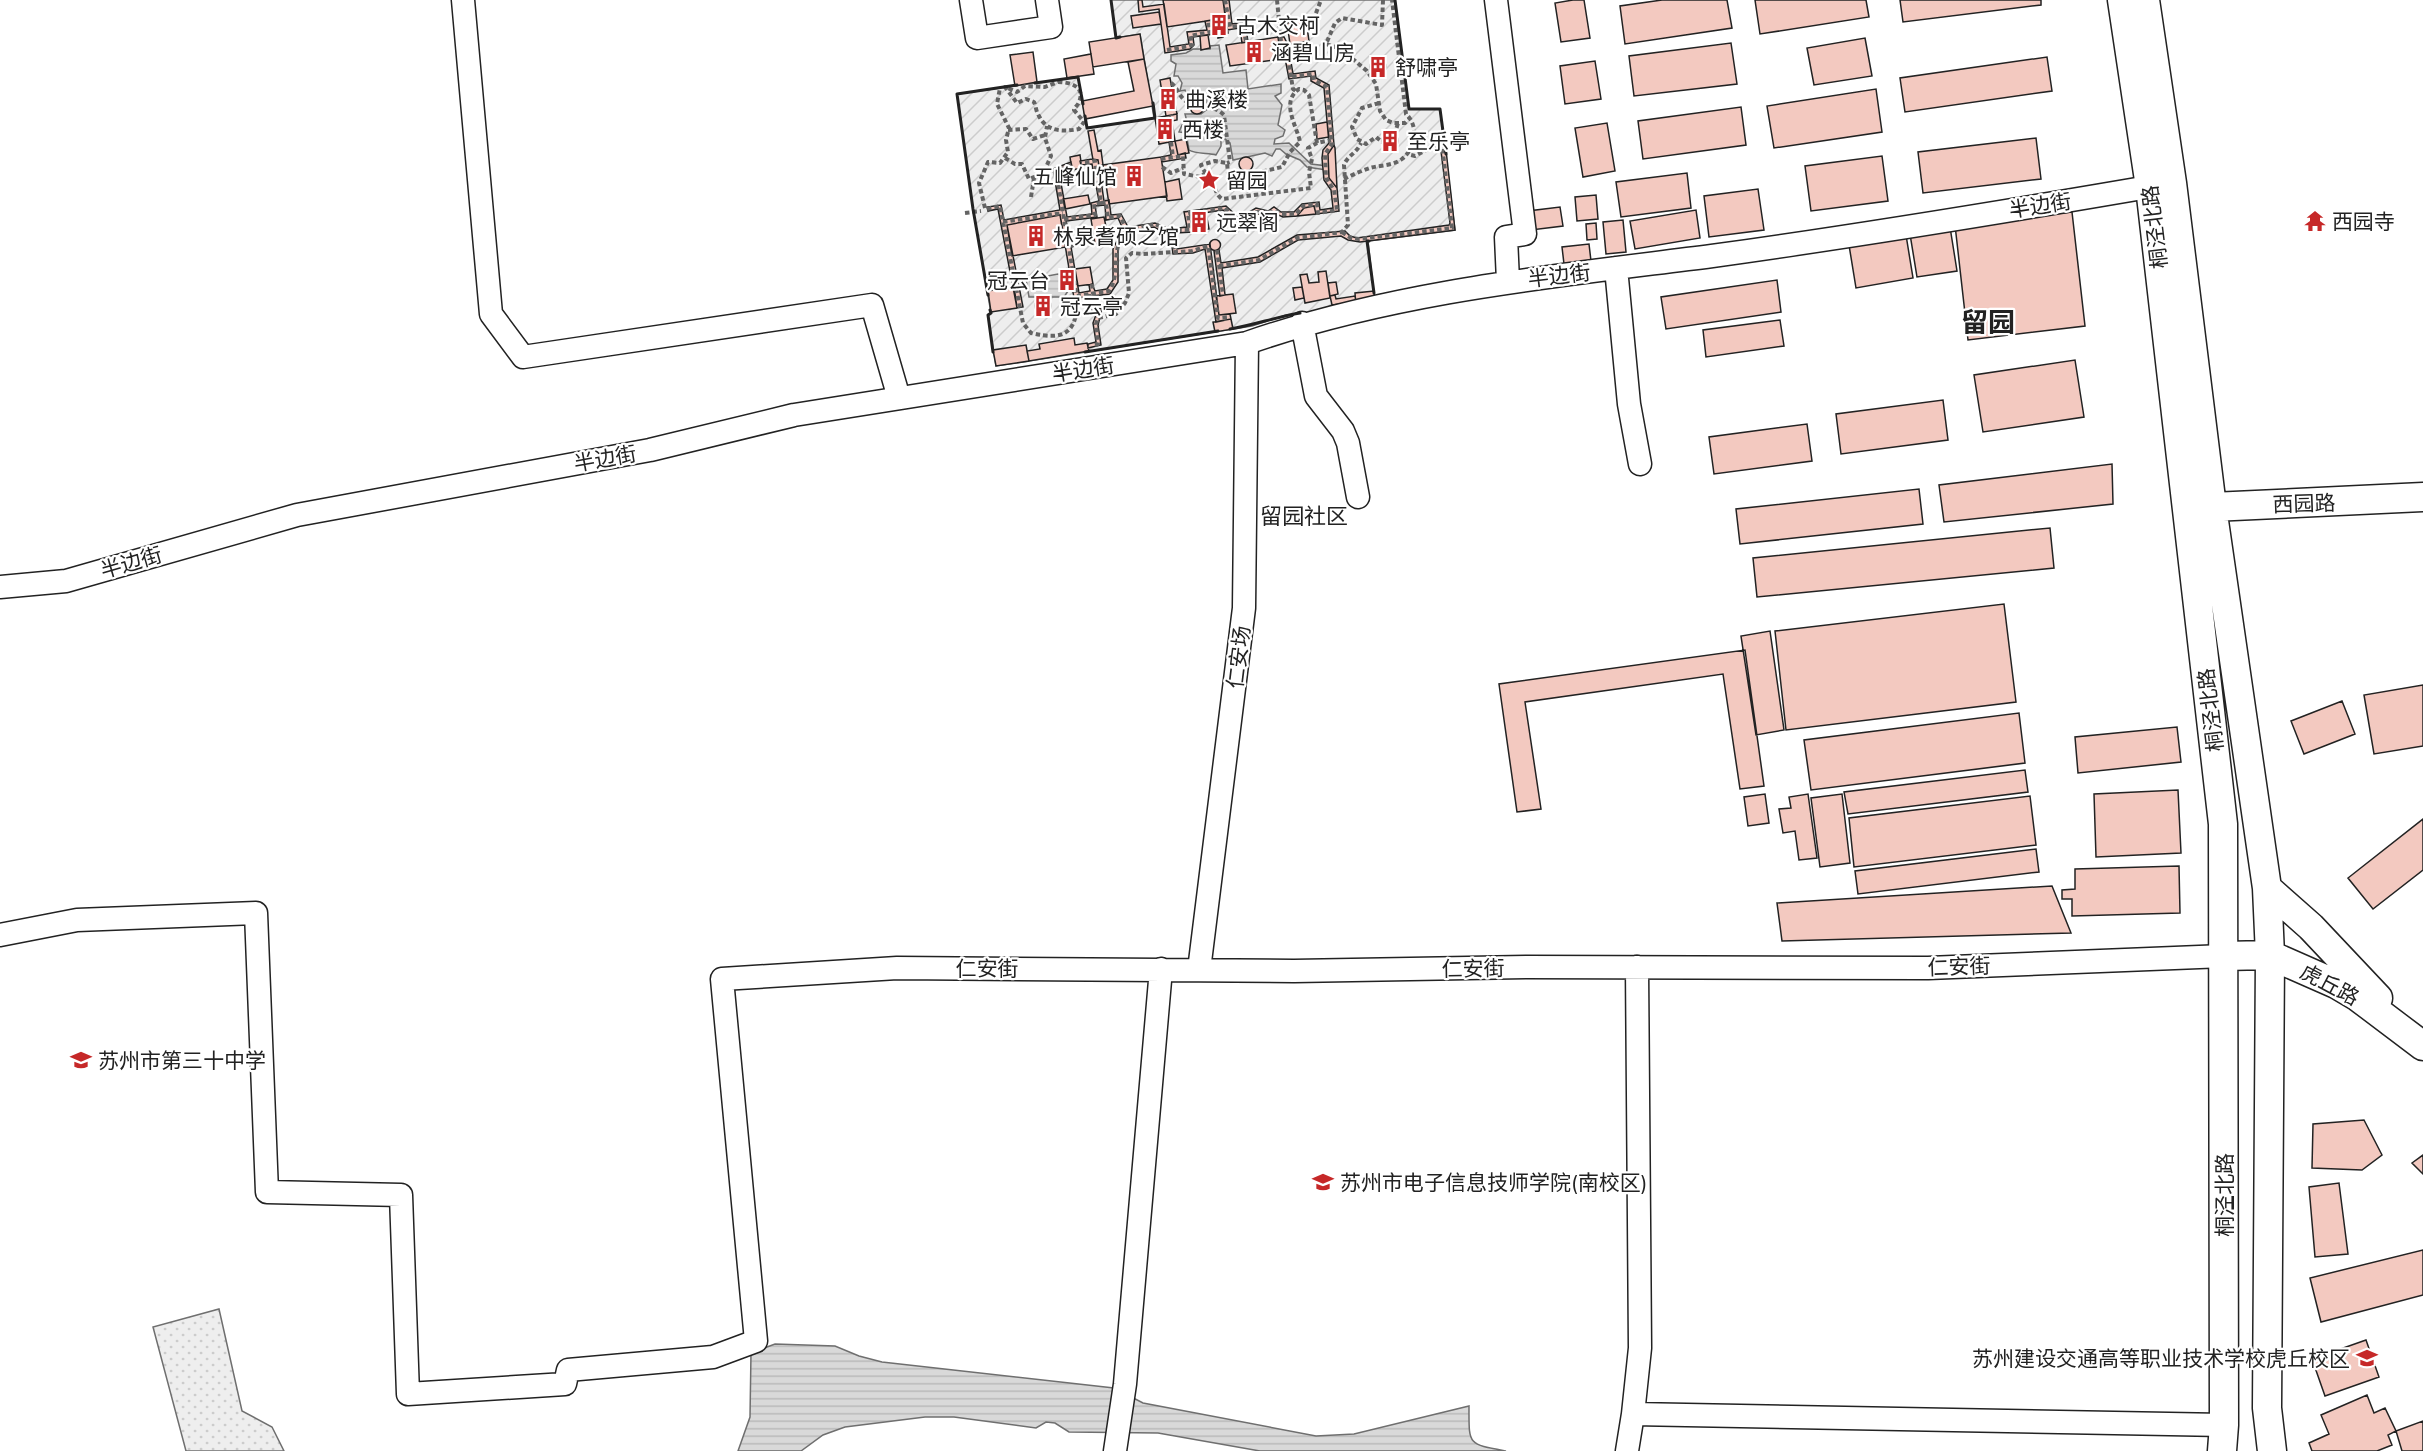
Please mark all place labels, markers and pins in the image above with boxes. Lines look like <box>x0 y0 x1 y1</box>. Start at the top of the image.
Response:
place label: 古木交柯 <box>1236 12 1320 38</box>
building icon: 古木交柯 <box>1207 13 1231 37</box>
place label: 涵碧山房 <box>1271 39 1355 65</box>
building icon: 涵碧山房 <box>1242 40 1266 64</box>
place label: 舒啸亭 <box>1395 54 1458 80</box>
building icon: 舒啸亭 <box>1366 55 1390 79</box>
place label: 曲溪楼 <box>1185 86 1248 112</box>
building icon: 曲溪楼 <box>1156 87 1180 111</box>
place label: 西楼 <box>1182 116 1224 142</box>
building icon: 西楼 <box>1153 117 1177 141</box>
place label: 至乐亭 <box>1407 128 1470 154</box>
building icon: 至乐亭 <box>1378 129 1402 153</box>
place label: 五峰仙馆 <box>1033 163 1117 189</box>
building icon: 五峰仙馆 <box>1122 164 1146 188</box>
place label: 留园 <box>1226 167 1268 193</box>
place icon: 留园 <box>1197 168 1221 192</box>
place label: 西园寺 <box>2332 208 2395 234</box>
place label: 远翠阁 <box>1216 209 1279 235</box>
temple icon: 西园寺 <box>2303 209 2327 233</box>
building icon: 远翠阁 <box>1187 210 1211 234</box>
place label: 林泉耆硕之馆 <box>1053 223 1179 249</box>
building icon: 林泉耆硕之馆 <box>1024 224 1048 248</box>
place label: 冠云台 <box>987 267 1050 293</box>
building icon: 冠云台 <box>1055 268 1079 292</box>
place label: 冠云亭 <box>1060 293 1123 319</box>
building icon: 冠云亭 <box>1031 294 1055 318</box>
place label: 苏州市第三十中学 <box>98 1047 266 1073</box>
school or university icon: 苏州市第三十中学 <box>69 1048 93 1072</box>
place label: 苏州市电子信息技师学院(南校区) <box>1340 1169 1647 1195</box>
school or university icon: 苏州市电子信息技师学院(南校区) <box>1311 1170 1335 1194</box>
place label: 苏州建设交通高等职业技术学校虎丘校区 <box>1972 1345 2350 1371</box>
school or university icon: 苏州建设交通高等职业技术学校虎丘校区 <box>2355 1346 2379 1370</box>

